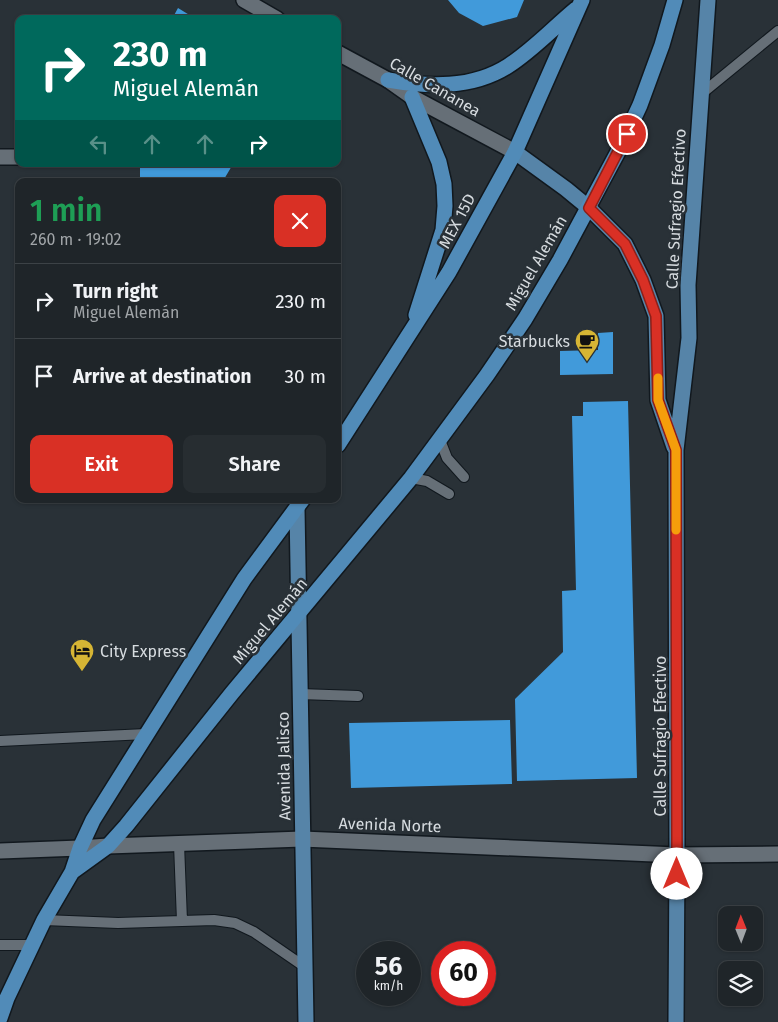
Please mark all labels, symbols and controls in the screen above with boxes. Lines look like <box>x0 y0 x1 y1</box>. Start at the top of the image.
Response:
text: 230 m <box>113 33 207 75</box>
icon: right <box>30 35 95 100</box>
street label: Calle Cananea <box>386 53 484 121</box>
text: Miguel Alemán <box>113 75 259 102</box>
pin <box>606 113 648 155</box>
icon: arrive <box>613 120 641 148</box>
street label: Calle Sufragio Efectivo <box>662 128 690 290</box>
icon: left <box>85 130 113 158</box>
icon: ahead <box>138 130 166 158</box>
icon: ahead <box>191 130 219 158</box>
icon: right <box>244 130 272 158</box>
street label: MEX 15D <box>435 190 479 252</box>
text: 1 min <box>30 193 102 229</box>
button: close <box>274 195 326 247</box>
street label: Miguel Alemán <box>501 212 571 314</box>
text: 260 m · 19:02 <box>30 230 121 249</box>
text: Turn right <box>73 280 158 303</box>
icon: right <box>30 287 58 315</box>
text: 230 m <box>275 290 326 313</box>
text: Miguel Alemán <box>73 303 179 322</box>
cafe icon: Starbucks <box>574 328 600 362</box>
place label: Starbucks <box>499 332 570 351</box>
icon: arrive <box>30 362 58 390</box>
text: Arrive at destination <box>73 365 252 388</box>
text: 30 m <box>285 365 326 388</box>
button: Exit <box>30 435 173 493</box>
button: Share <box>183 435 326 493</box>
street label: Miguel Alemán <box>229 574 311 668</box>
hotel icon: City Express <box>69 638 95 672</box>
place label: City Express <box>100 642 186 661</box>
street label: Calle Sufragio Efectivo <box>651 656 670 816</box>
street label: Avenida Jalisco <box>274 711 294 821</box>
street label: Avenida Norte <box>338 814 442 836</box>
position arrow <box>650 847 702 899</box>
north arrow <box>718 906 762 951</box>
map controls <box>718 906 763 1006</box>
speed limit sign: 60 <box>431 941 496 1006</box>
text: 56 <box>375 952 402 982</box>
button: layers <box>718 961 763 1006</box>
text: km/h <box>374 979 403 993</box>

